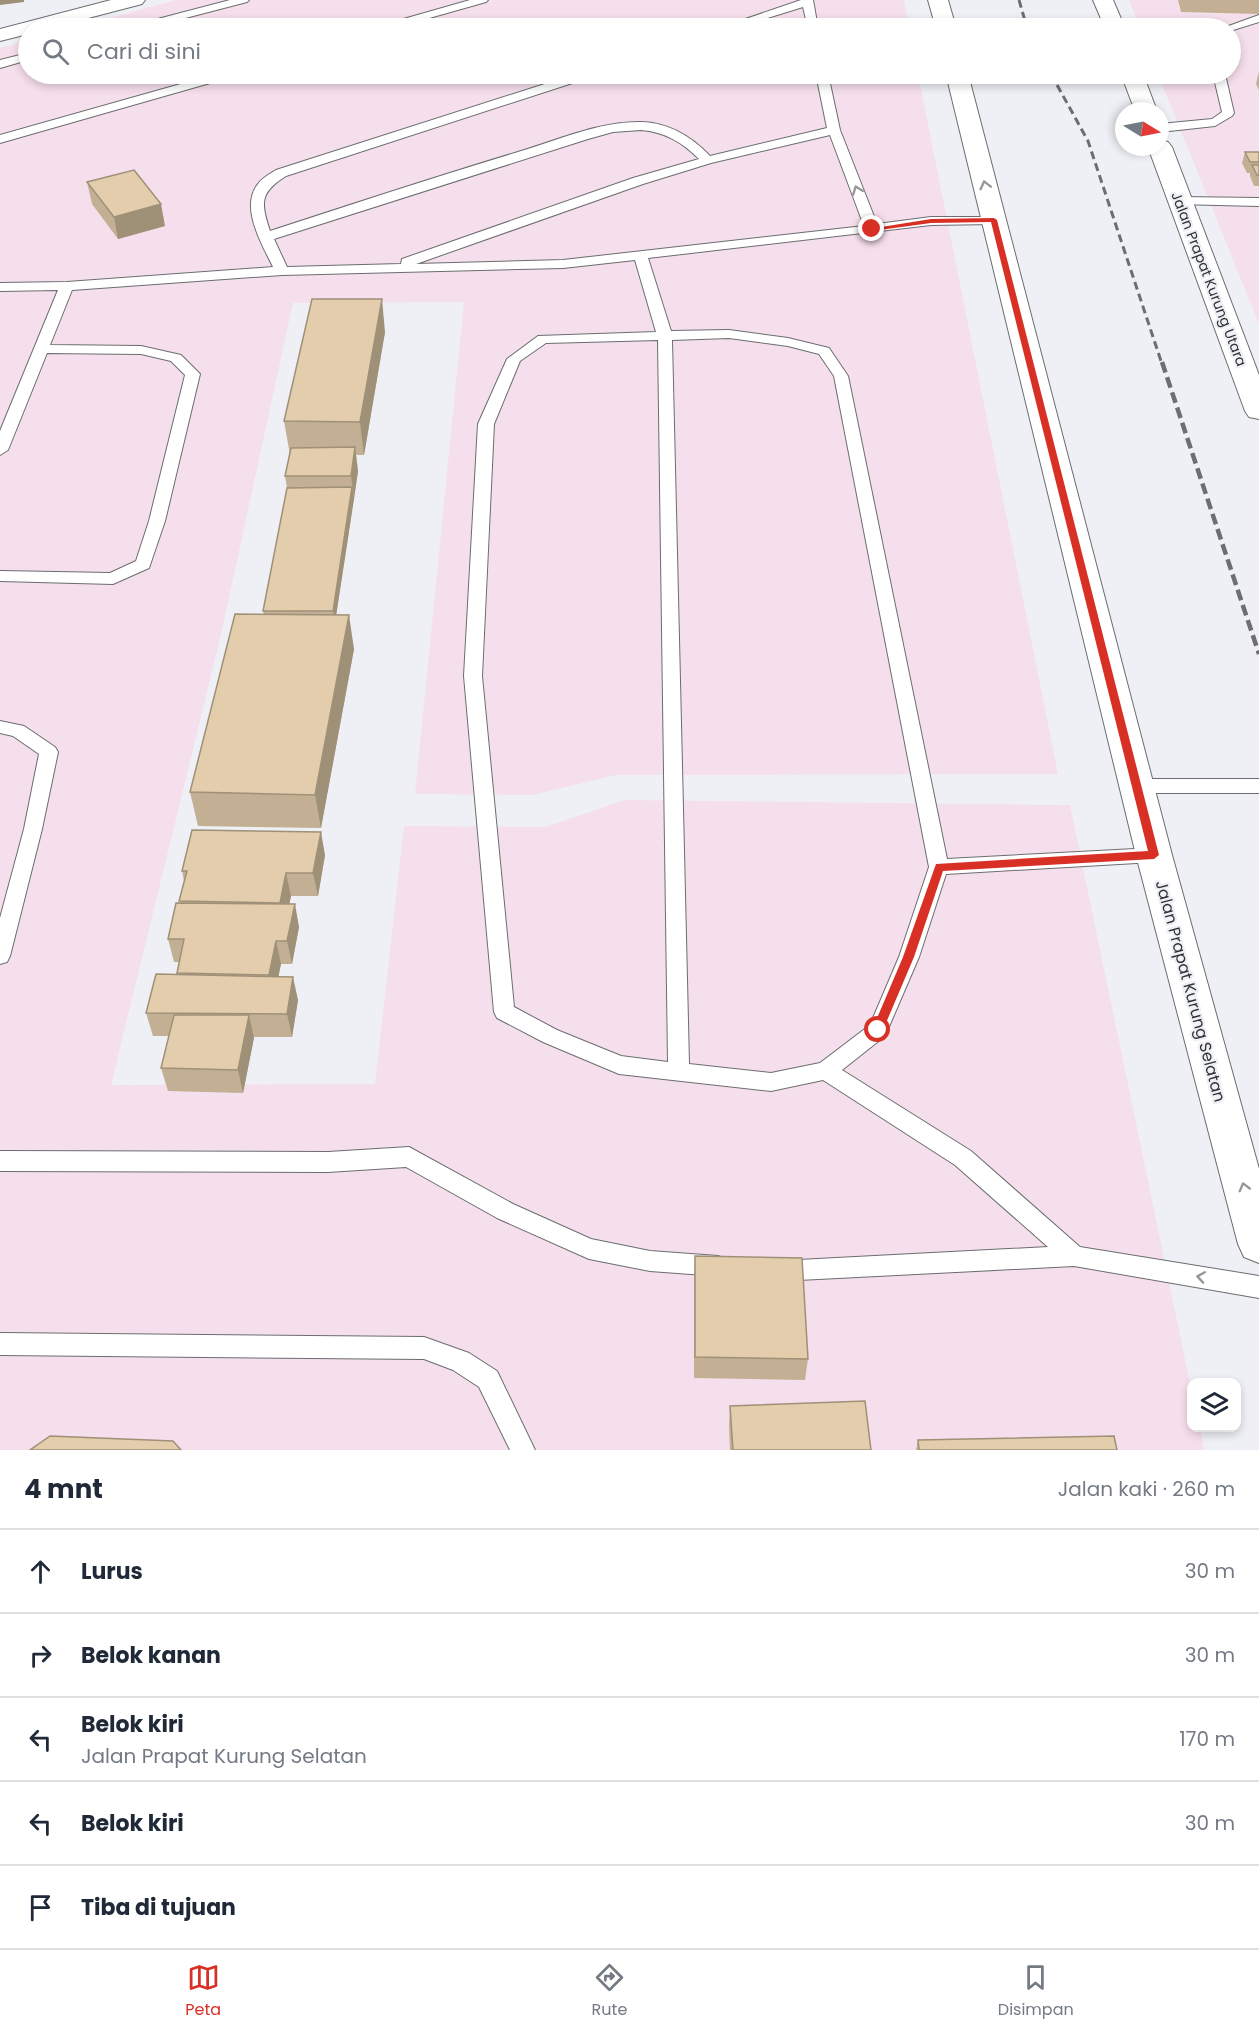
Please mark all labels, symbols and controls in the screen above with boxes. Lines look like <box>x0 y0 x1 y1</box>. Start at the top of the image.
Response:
search box <box>18 18 1241 84</box>
icon: search <box>39 35 72 68</box>
text: Cari di sini <box>87 36 201 67</box>
north arrow <box>1115 102 1169 156</box>
one-way arrow <box>979 181 992 191</box>
one-way arrow <box>852 185 864 196</box>
street label: Jalan Prapat Kurung Utara <box>1166 189 1252 369</box>
route end <box>858 215 884 241</box>
street label: Jalan Prapat Kurung Selatan <box>1150 878 1231 1105</box>
route start <box>864 1016 890 1042</box>
one-way arrow <box>1239 1183 1251 1193</box>
one-way arrow <box>1197 1271 1207 1284</box>
map controls <box>1187 1378 1241 1432</box>
button: layers <box>1187 1378 1241 1432</box>
text: 4 mnt <box>24 1471 103 1507</box>
text: Jalan kaki · 260 m <box>1058 1475 1235 1503</box>
icon: ahead <box>24 1555 57 1588</box>
text: Lurus <box>81 1556 143 1587</box>
text: 30 m <box>1185 1557 1235 1585</box>
icon: right <box>24 1639 57 1672</box>
text: Belok kanan <box>81 1640 221 1671</box>
text: 30 m <box>1185 1641 1235 1669</box>
text: Belok kiri <box>81 1709 184 1740</box>
icon: left <box>24 1723 57 1756</box>
text: 170 m <box>1179 1725 1235 1753</box>
text: Jalan Prapat Kurung Selatan <box>81 1742 367 1770</box>
icon: left <box>24 1807 57 1840</box>
text: Belok kiri <box>81 1808 184 1839</box>
text: 30 m <box>1185 1809 1235 1837</box>
icon: arrive <box>24 1891 57 1924</box>
text: Tiba di tujuan <box>81 1892 236 1923</box>
tab: Peta <box>185 1961 221 2022</box>
tab: Rute <box>592 1961 627 2022</box>
tab: Disimpan <box>998 1961 1074 2022</box>

